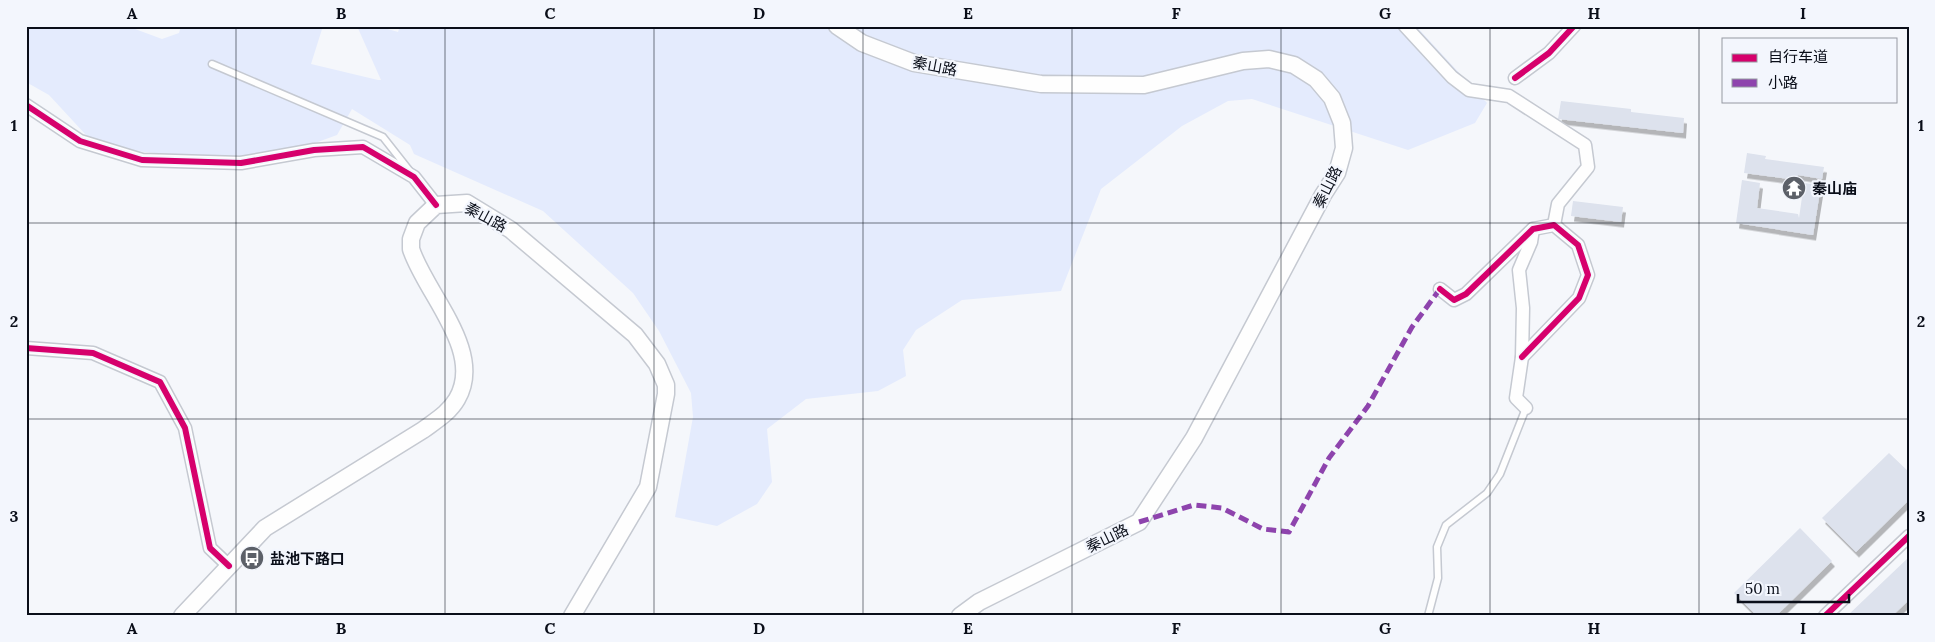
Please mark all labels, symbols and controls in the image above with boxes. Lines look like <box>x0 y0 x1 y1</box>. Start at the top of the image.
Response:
text: A <box>127 3 138 23</box>
text: B <box>336 3 347 23</box>
text: C <box>544 3 556 23</box>
text: D <box>753 3 765 23</box>
text: E <box>963 3 973 23</box>
text: F <box>1171 3 1181 23</box>
text: G <box>1379 3 1391 23</box>
text: H <box>1588 3 1601 23</box>
text: I <box>1800 3 1806 23</box>
legend <box>1722 38 1898 102</box>
text: 自行车道 <box>1768 47 1828 66</box>
street label: 秦山路 <box>911 52 959 80</box>
text: 小路 <box>1768 73 1798 92</box>
text: 1 <box>11 115 17 135</box>
text: 1 <box>1918 115 1924 135</box>
street label: 秦山路 <box>1308 163 1346 211</box>
temple icon: 秦山庙 <box>1781 175 1807 201</box>
place label: 秦山庙 <box>1812 179 1857 198</box>
street label: 秦山路 <box>462 198 510 236</box>
text: 2 <box>10 311 18 331</box>
text: 2 <box>1917 311 1925 331</box>
text: 3 <box>10 506 19 526</box>
text: 3 <box>1917 506 1926 526</box>
street label: 秦山路 <box>1083 520 1131 556</box>
bus stop icon: 盐池下路口 <box>239 545 265 571</box>
place label: 盐池下路口 <box>270 549 345 568</box>
scale bar <box>1738 572 1849 604</box>
text: 50 m <box>1745 579 1780 598</box>
text: A <box>127 618 138 638</box>
text: B <box>336 618 347 638</box>
text: C <box>544 618 556 638</box>
text: D <box>753 618 765 638</box>
text: E <box>963 618 973 638</box>
text: F <box>1171 618 1181 638</box>
text: G <box>1379 618 1391 638</box>
text: H <box>1588 618 1601 638</box>
text: I <box>1800 618 1806 638</box>

